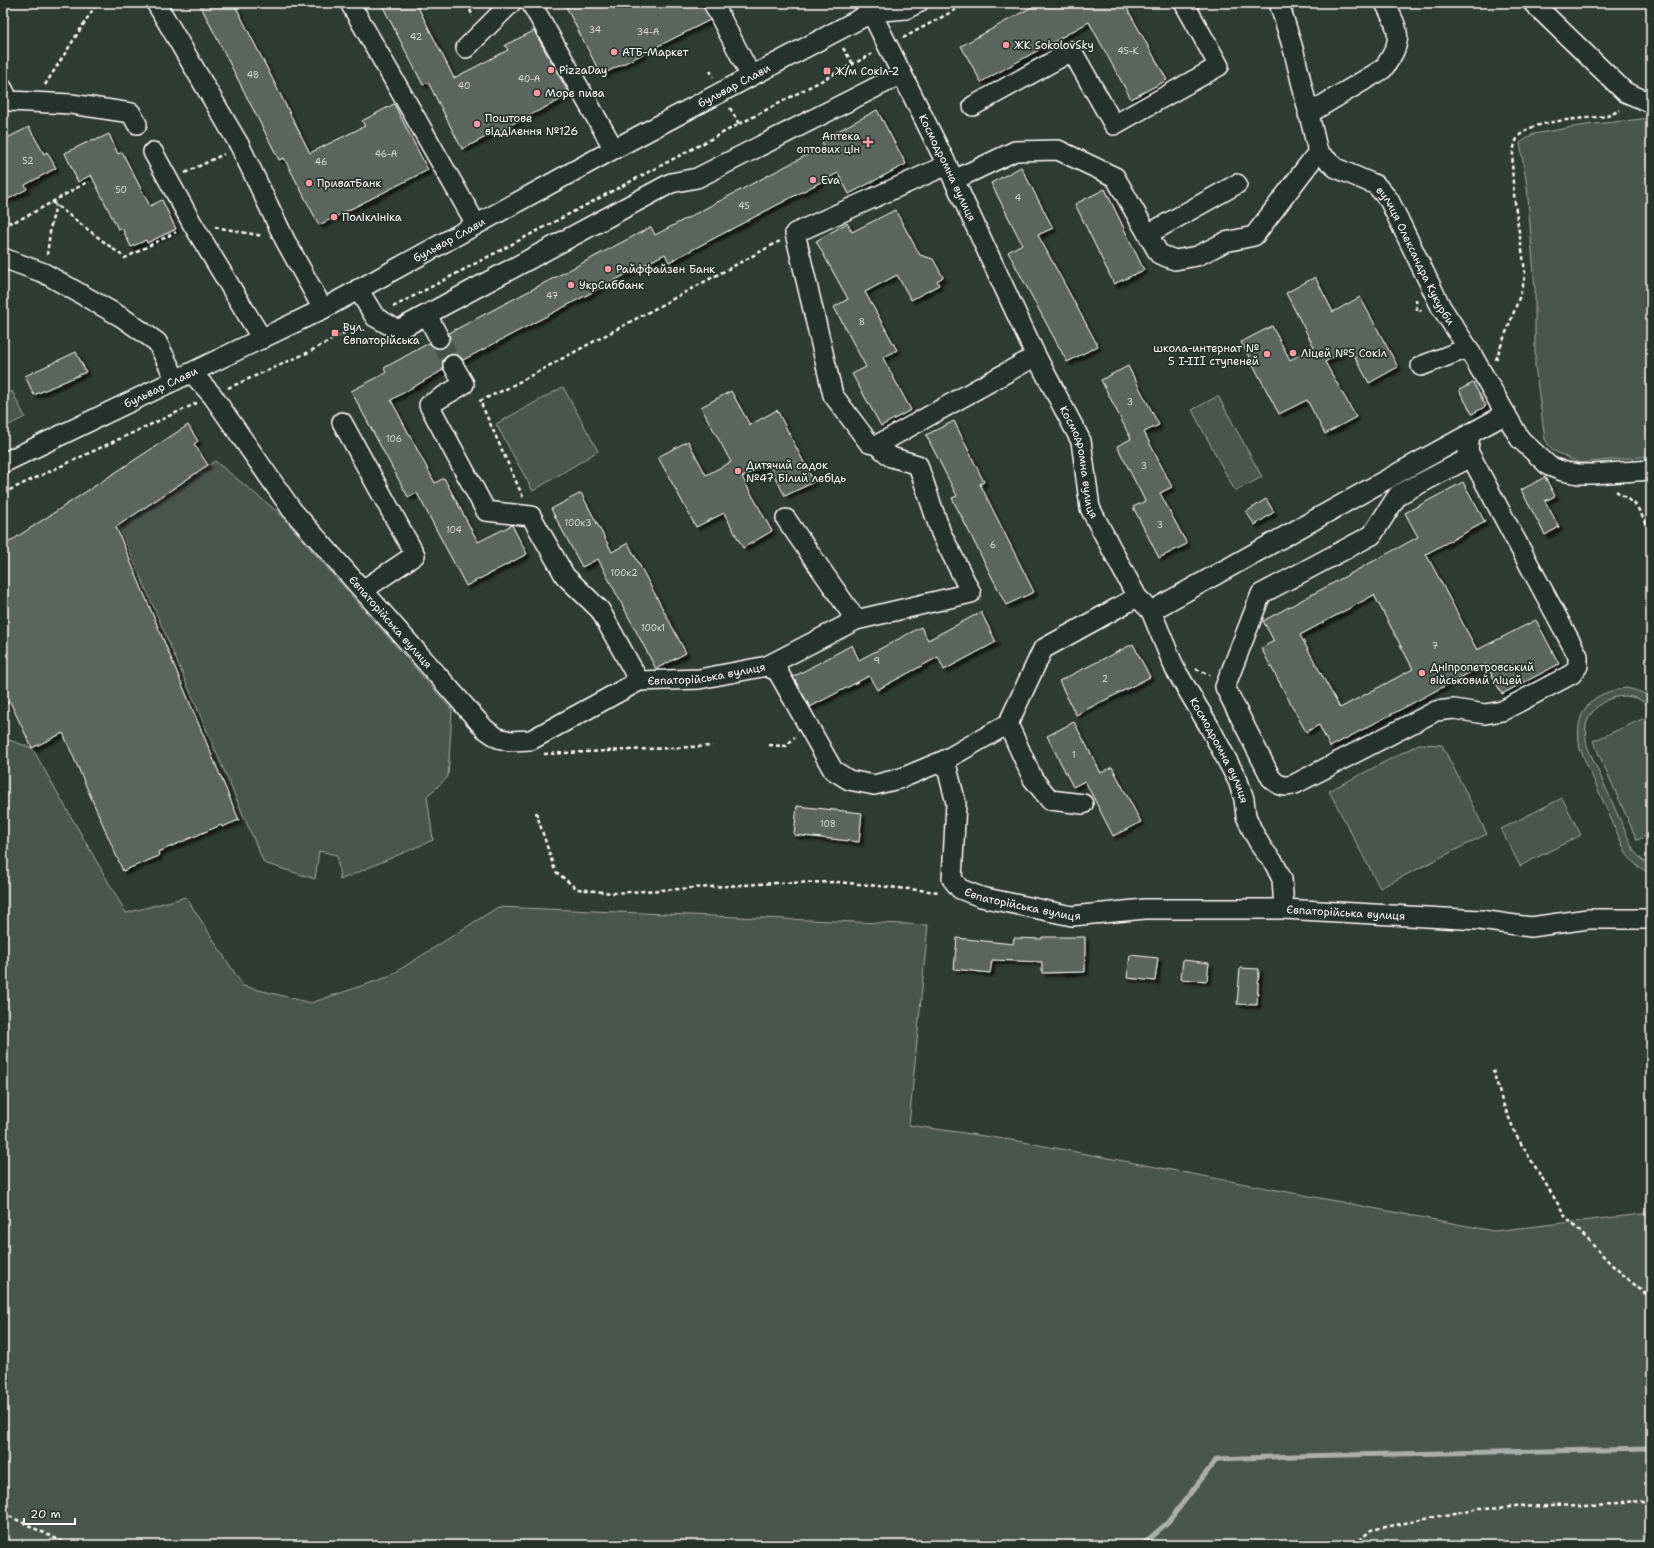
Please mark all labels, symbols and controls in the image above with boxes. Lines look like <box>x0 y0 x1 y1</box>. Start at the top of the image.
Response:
house number: 34 <box>589 24 601 36</box>
house number: 34-А <box>637 26 660 38</box>
house number: 42 <box>410 31 422 43</box>
place label: ЖК SokolovSky <box>1014 38 1094 53</box>
marker: ЖК SokolovSky <box>1001 40 1011 50</box>
place label: АТБ-Маркет <box>622 45 689 60</box>
house number: 45-К <box>1117 45 1139 57</box>
marker: АТБ-Маркет <box>609 47 619 57</box>
street label: бульвар Слави <box>695 60 773 111</box>
place label: PizzaDay <box>559 63 607 78</box>
place label: Ж/м Сокіл-2 <box>835 64 899 79</box>
marker: PizzaDay <box>546 65 556 75</box>
marker: Ж/м Сокіл-2 <box>822 66 832 76</box>
house number: 48 <box>247 69 259 81</box>
house number: 40-А <box>518 73 541 85</box>
house number: 40 <box>458 80 470 92</box>
place label: Море пива <box>545 86 605 101</box>
marker: Море пива <box>532 88 542 98</box>
place label: Поштове відділення №126 <box>485 111 578 139</box>
street label: Космодромна вулиця <box>915 112 980 224</box>
marker: Поштове відділення №126 <box>472 119 482 129</box>
place label: Аптека оптових цін <box>797 129 860 157</box>
marker: Аптека оптових цін <box>863 137 873 147</box>
house number: 46-А <box>375 148 398 160</box>
house number: 52 <box>22 155 34 167</box>
house number: 46 <box>315 156 327 168</box>
place label: Eva <box>821 173 840 188</box>
marker: Eva <box>808 175 818 185</box>
place label: ПриватБанк <box>317 176 382 191</box>
marker: ПриватБанк <box>304 178 314 188</box>
street label: вулиця Олександра Кукурби <box>1373 183 1458 328</box>
house number: 50 <box>115 184 127 196</box>
house number: 4 <box>1015 192 1021 204</box>
house number: 45 <box>738 200 750 212</box>
place label: Поліклініка <box>342 210 402 225</box>
marker: Поліклініка <box>329 212 339 222</box>
street label: бульвар Слави <box>410 214 488 266</box>
place label: Райффайзен Банк <box>616 262 715 277</box>
marker: Райффайзен Банк <box>603 264 613 274</box>
place label: УкрСиббанк <box>579 278 644 293</box>
marker: УкрСиббанк <box>566 280 576 290</box>
house number: 47 <box>546 290 558 302</box>
house number: 8 <box>859 316 865 328</box>
place label: Вул. Євпаторійська <box>343 320 420 348</box>
marker: Вул. Євпаторійська <box>330 328 340 338</box>
place label: школа-интернат № 5 I-III ступеней <box>1153 341 1259 369</box>
place label: Ліцей №5 Сокіл <box>1301 346 1387 361</box>
marker: Ліцей №5 Сокіл <box>1288 348 1298 358</box>
marker: школа-интернат № 5 I-III ступеней <box>1262 349 1272 359</box>
street label: бульвар Слави <box>121 363 200 411</box>
house number: 3 <box>1127 396 1133 408</box>
street label: Космодромна вулиця <box>1056 403 1102 521</box>
house number: 106 <box>386 433 402 445</box>
place label: Дитячий садок №47 Білий лебідь <box>746 458 847 486</box>
house number: 3 <box>1141 460 1147 472</box>
marker: Дитячий садок №47 Білий лебідь <box>733 466 743 476</box>
house number: 100к3 <box>565 517 591 529</box>
house number: 3 <box>1157 519 1163 531</box>
house number: 104 <box>446 524 462 536</box>
house number: 6 <box>990 539 996 551</box>
house number: 100к2 <box>611 567 637 579</box>
street label: Євпаторійська вулиця <box>346 572 436 671</box>
house number: 100к1 <box>641 622 665 634</box>
house number: 7 <box>1432 640 1438 652</box>
house number: 9 <box>874 655 880 667</box>
street label: Євпаторійська вулиця <box>647 659 767 688</box>
place label: Дніпропетровський військовий ліцей <box>1430 660 1534 688</box>
marker: Дніпропетровський військовий ліцей <box>1417 668 1427 678</box>
house number: 2 <box>1102 673 1108 685</box>
street label: Космодромна вулиця <box>1186 695 1252 804</box>
house number: 1 <box>1072 749 1076 761</box>
house number: 108 <box>820 818 836 830</box>
street label: Євпаторійська вулиця <box>962 884 1081 924</box>
street label: Євпаторійська вулиця <box>1286 902 1406 923</box>
scale bar <box>24 1500 75 1526</box>
text: 20 m <box>30 1506 61 1522</box>

